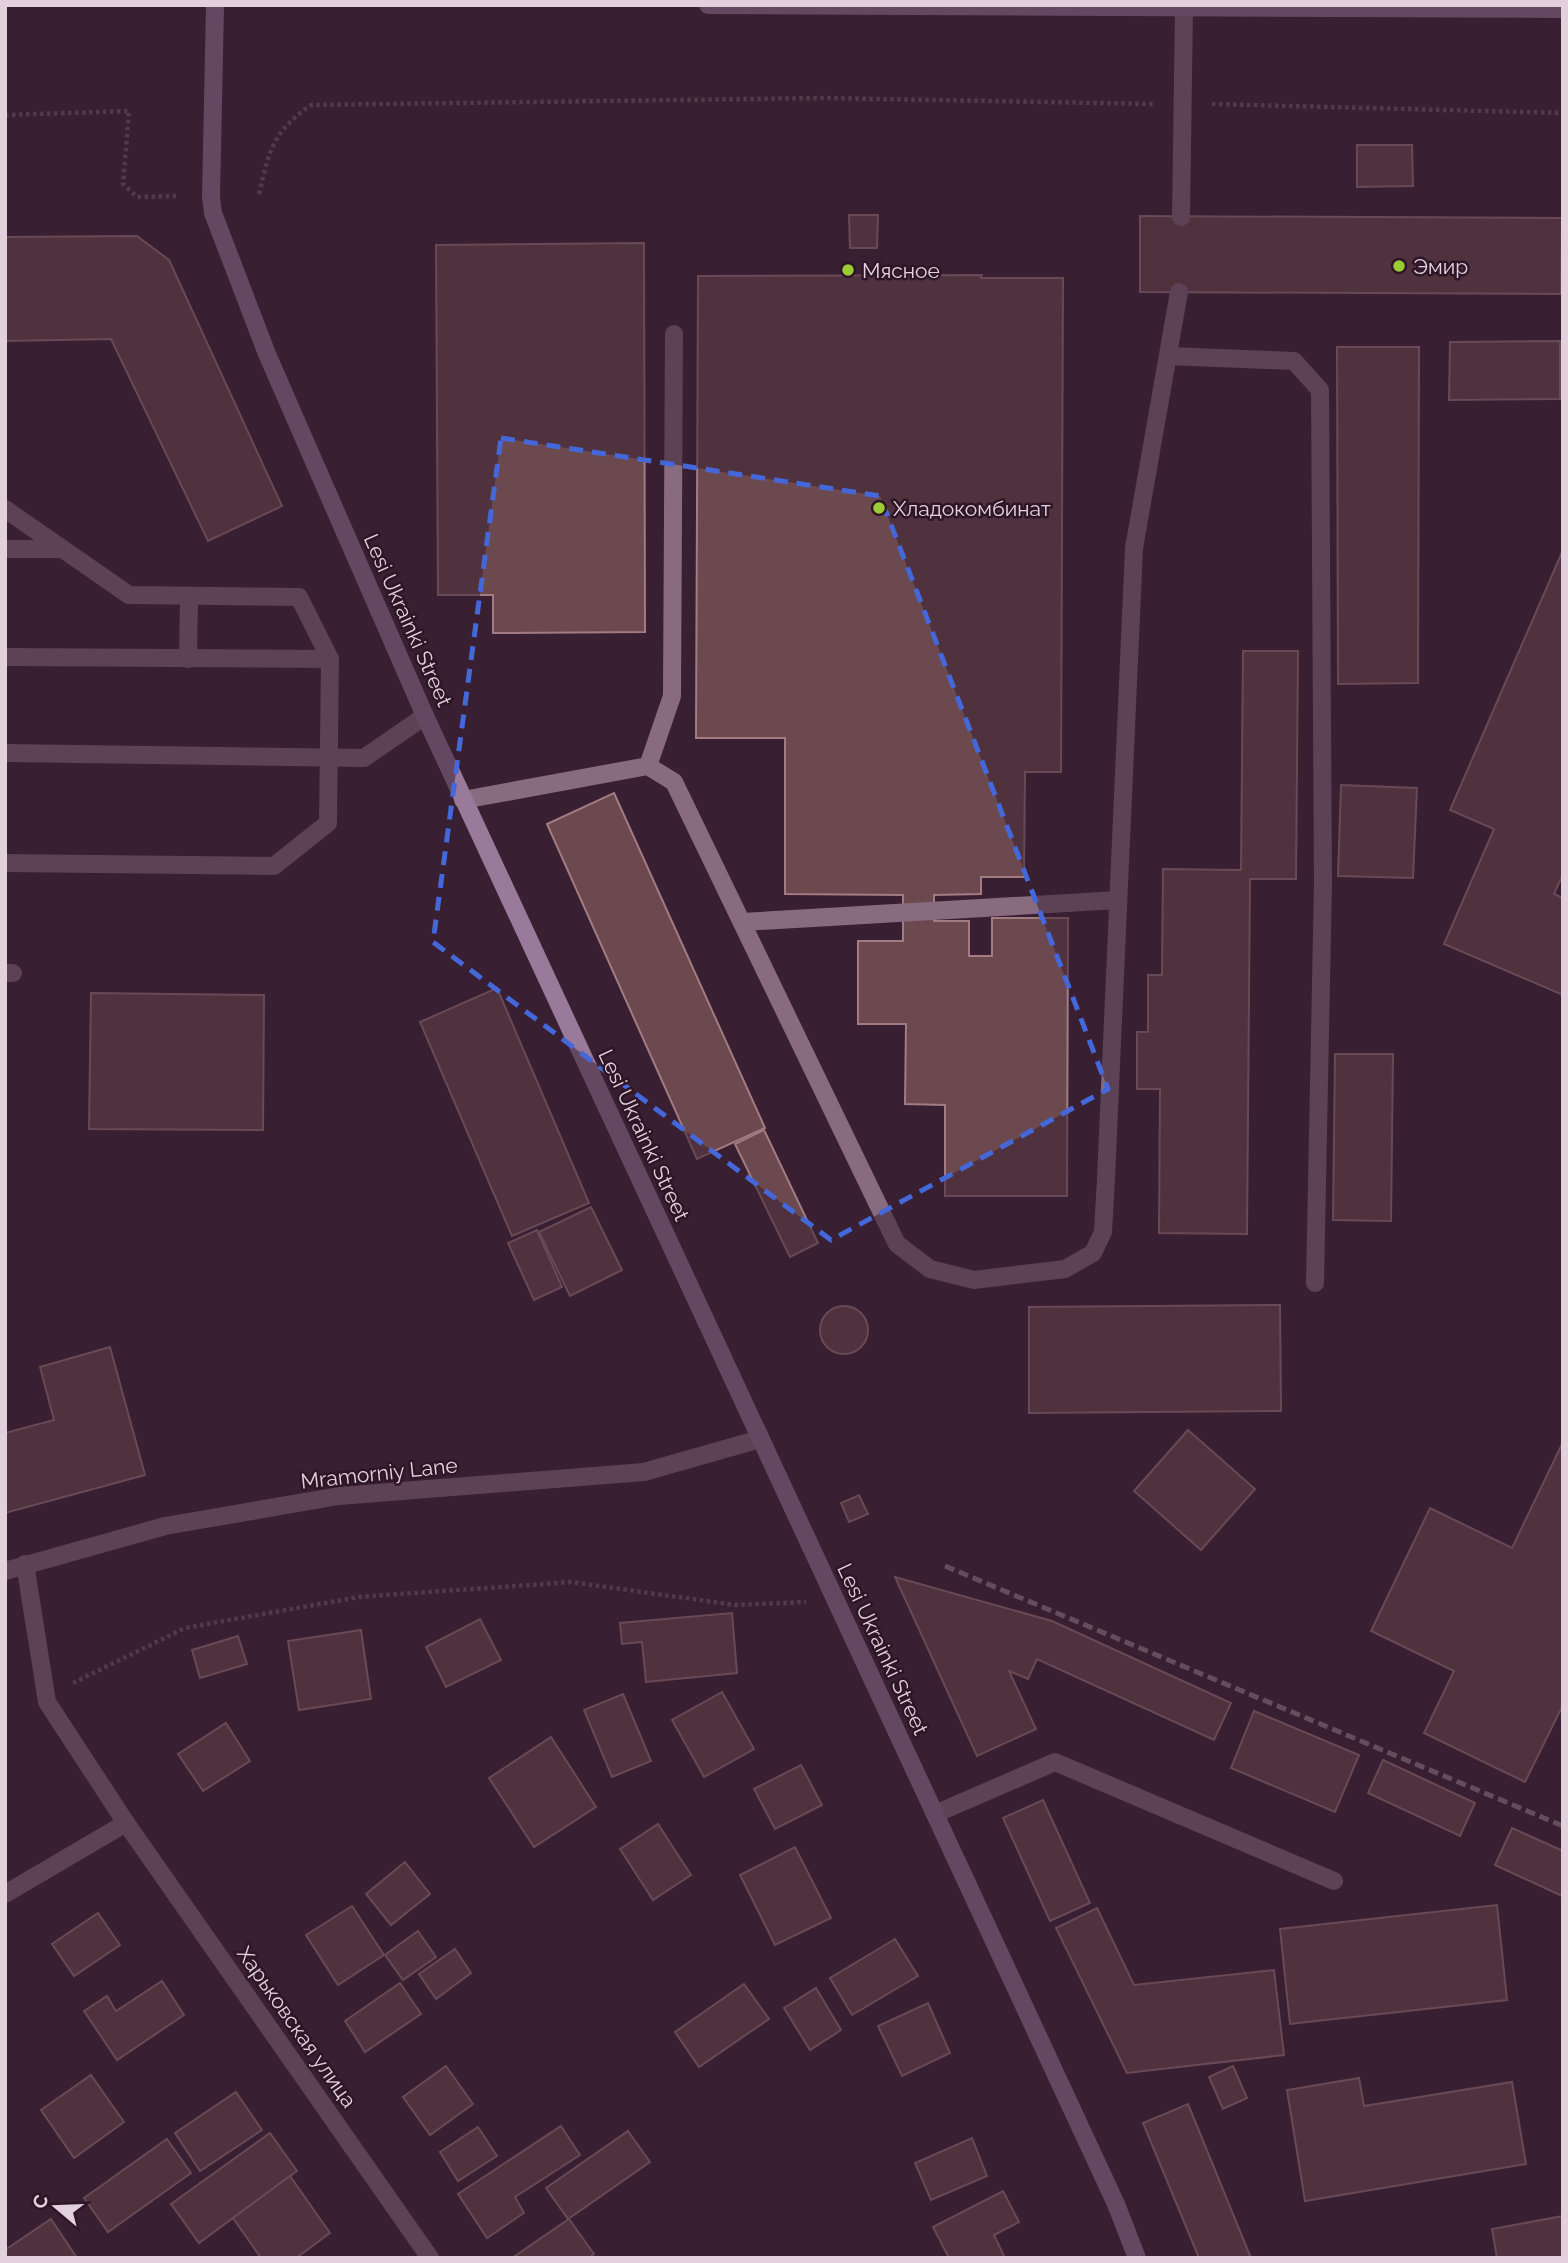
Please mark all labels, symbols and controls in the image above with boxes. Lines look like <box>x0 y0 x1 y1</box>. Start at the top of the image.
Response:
place label: Эмир <box>1413 254 1468 279</box>
place label: Мясное <box>862 258 940 283</box>
marker: Эмир <box>1391 258 1407 274</box>
marker: Мясное <box>840 262 856 278</box>
place label: Хладокомбинат <box>893 496 1051 521</box>
marker: Хладокомбинат <box>871 500 887 516</box>
street label: Lesi Ukrainki Street <box>359 530 457 710</box>
street label: Lesi Ukrainki Street <box>593 1045 695 1225</box>
street label: Mramorniy Lane <box>299 1452 459 1494</box>
street label: Lesi Ukrainki Street <box>832 1559 934 1739</box>
street label: Харьковская улица <box>232 1942 362 2112</box>
north arrow <box>21 2172 91 2242</box>
text: С <box>27 2192 52 2211</box>

